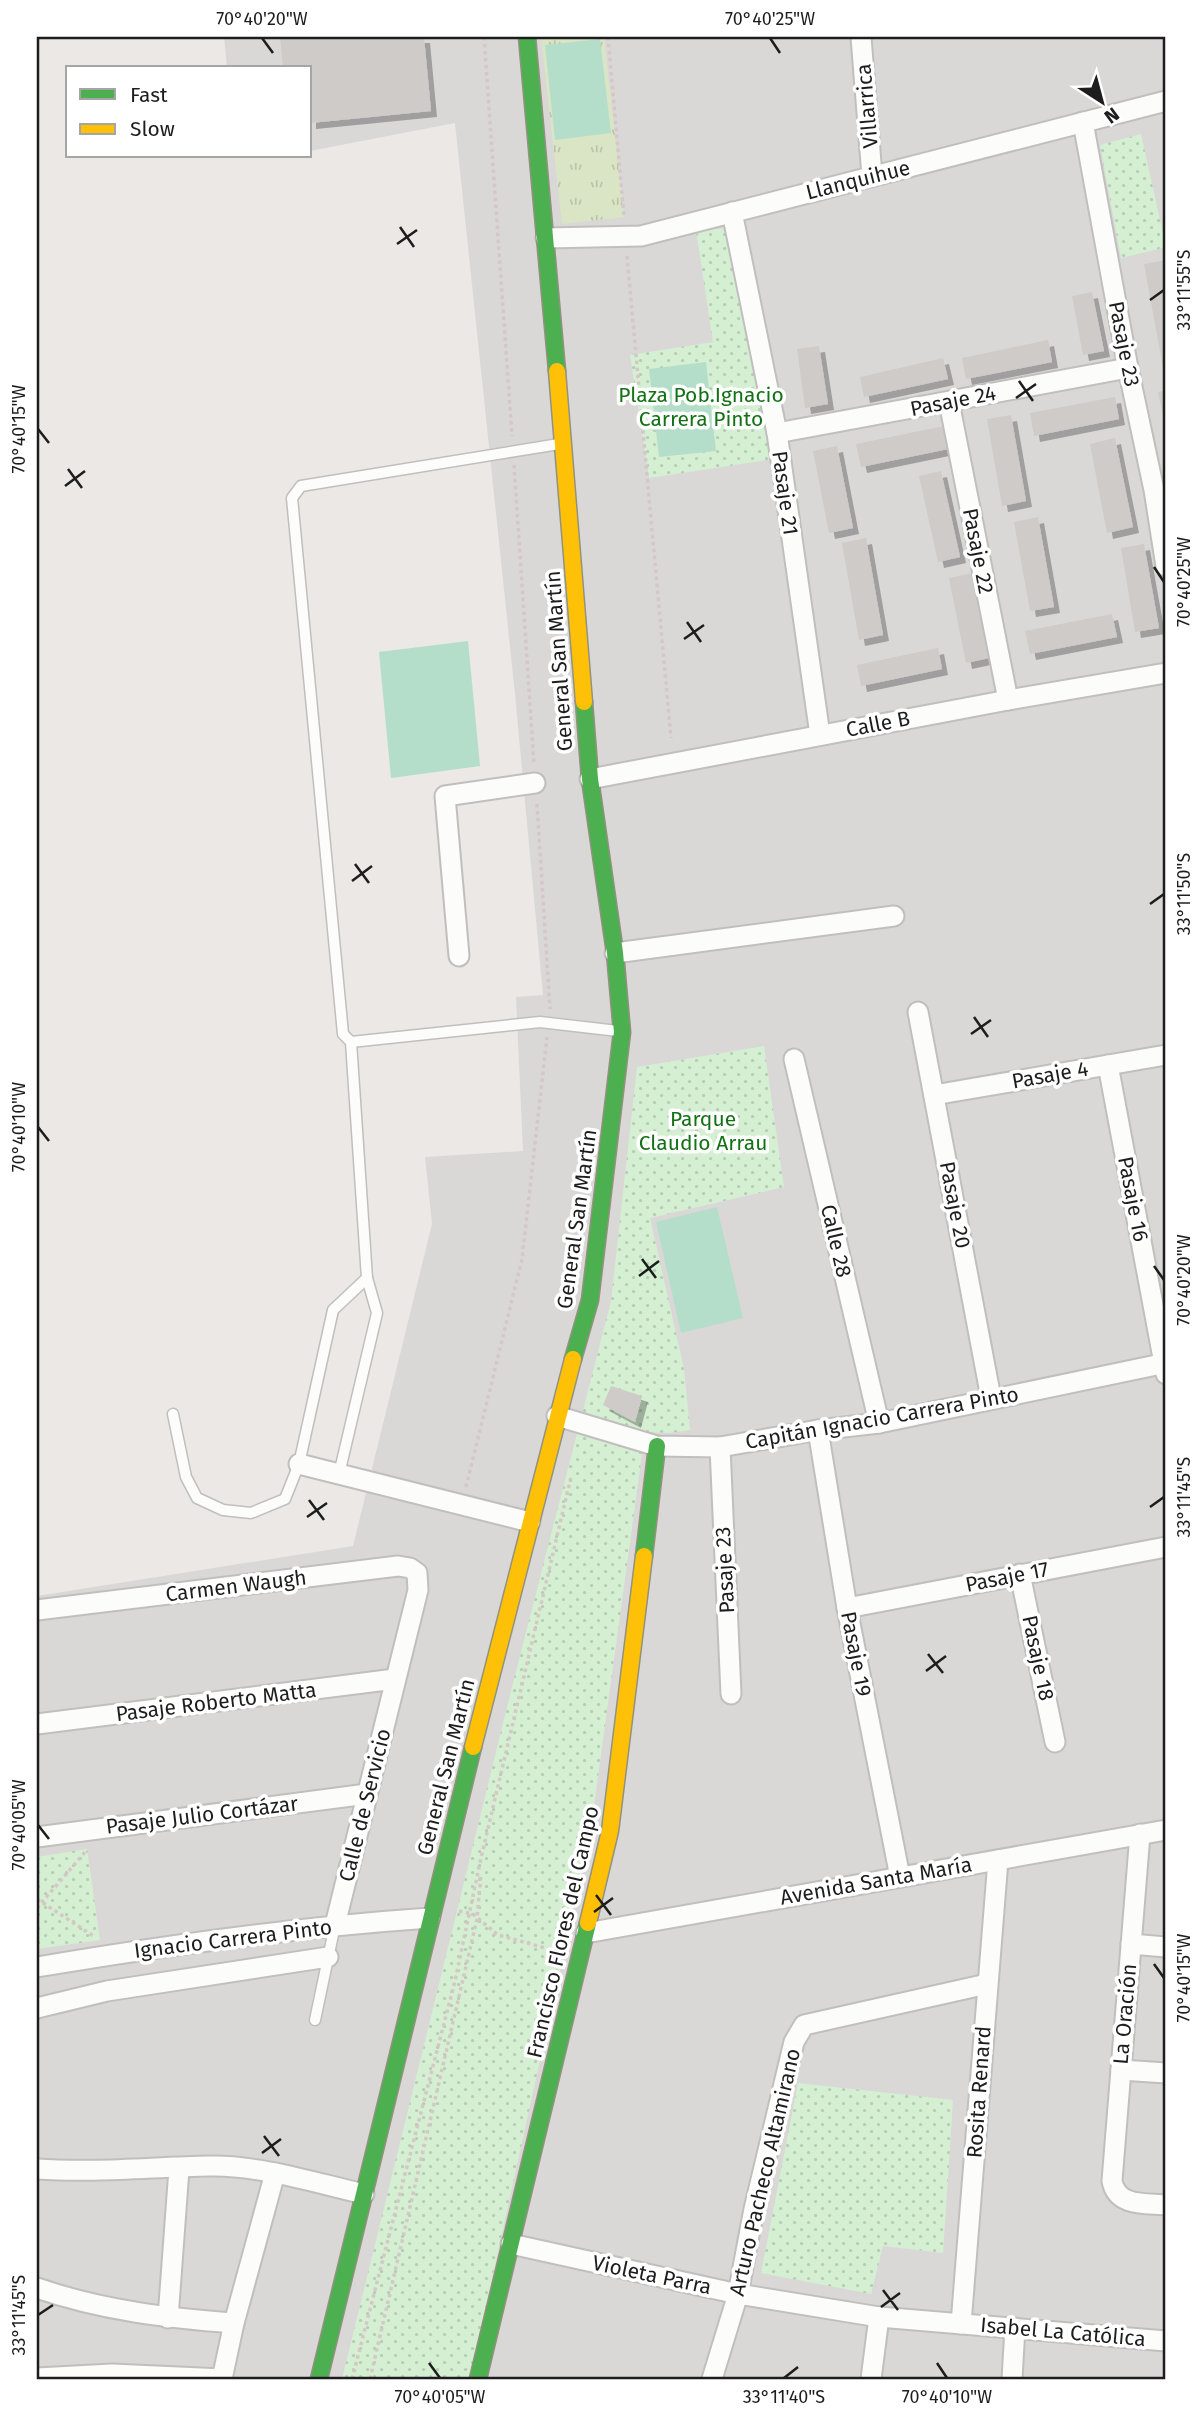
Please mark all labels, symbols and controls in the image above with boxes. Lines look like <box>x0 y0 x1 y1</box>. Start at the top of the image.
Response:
text: 70°40'20"W <box>216 8 308 30</box>
text: 70°40'25"W <box>725 8 815 30</box>
street label: Villarrica <box>850 63 884 149</box>
legend <box>66 66 312 158</box>
north arrow <box>1066 66 1136 136</box>
text: Fast <box>130 82 168 108</box>
text: N <box>1100 102 1124 128</box>
text: Slow <box>130 116 175 142</box>
street label: Llanquihue <box>803 154 913 206</box>
text: 33°11'55"S <box>1173 249 1195 331</box>
street label: Pasaje 23 <box>1103 299 1145 389</box>
street label: Pasaje 24 <box>908 380 998 422</box>
park label: Plaza Pob.Ignacio Carrera Pinto <box>618 382 784 432</box>
text: 70°40'15"W <box>8 384 30 473</box>
street label: Pasaje 21 <box>766 449 804 537</box>
street label: Pasaje 22 <box>957 506 999 596</box>
text: 70°40'25"W <box>1173 537 1195 627</box>
street label: General San Martín <box>540 570 578 752</box>
street label: Calle B <box>844 705 912 743</box>
text: 33°11'50"S <box>1173 853 1195 935</box>
street label: Pasaje 4 <box>1010 1055 1090 1095</box>
text: 70°40'10"W <box>8 1082 30 1172</box>
park label: Parque Claudio Arrau <box>639 1106 767 1156</box>
street label: General San Martín <box>552 1127 602 1311</box>
street label: Pasaje 16 <box>1112 1154 1154 1244</box>
street label: Pasaje 20 <box>934 1159 976 1251</box>
street label: Calle 28 <box>815 1202 857 1280</box>
text: 70°40'20"W <box>1173 1234 1195 1326</box>
street label: Capitán Ignacio Carrera Pinto <box>743 1381 1021 1455</box>
text: 33°11'45"S <box>1173 1456 1195 1537</box>
street label: Pasaje 23 <box>710 1526 740 1614</box>
street label: Pasaje 17 <box>963 1556 1051 1598</box>
street label: Carmen Waugh <box>164 1564 308 1608</box>
street label: Pasaje 19 <box>835 1609 877 1699</box>
street label: Pasaje 18 <box>1016 1613 1060 1703</box>
street label: General San Martín <box>411 1676 481 1858</box>
street label: Pasaje Roberto Matta <box>114 1677 318 1727</box>
street label: Calle de Servicio <box>333 1726 397 1884</box>
text: 70°40'05"W <box>8 1779 30 1871</box>
street label: Pasaje Julio Cortázar <box>104 1790 300 1840</box>
street label: Francisco Flores del Campo <box>521 1803 605 2061</box>
street label: Avenida Santa María <box>778 1851 974 1911</box>
street label: Ignacio Carrera Pinto <box>133 1914 333 1964</box>
text: 70°40'15"W <box>1173 1933 1195 2022</box>
street label: La Oración <box>1108 1963 1142 2065</box>
street label: Rosita Renard <box>961 2025 997 2159</box>
street label: Arturo Pacheco Altamirano <box>724 2046 806 2298</box>
street label: Violeta Parra <box>590 2250 714 2300</box>
text: 33°11'45"S <box>8 2274 30 2355</box>
street label: Isabel La Católica <box>979 2312 1147 2352</box>
text: 70°40'05"W <box>394 2386 486 2408</box>
text: 33°11'40"S <box>743 2386 825 2408</box>
text: 70°40'10"W <box>902 2386 992 2408</box>

